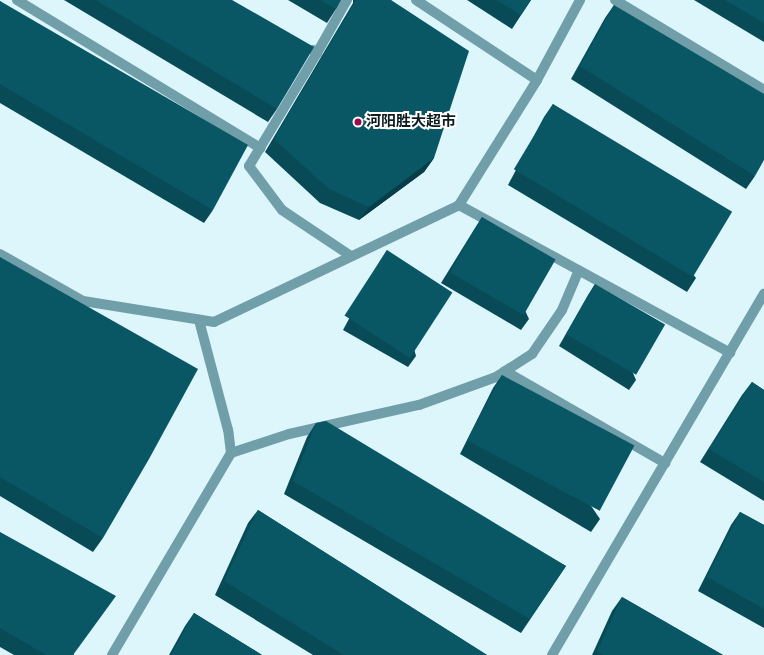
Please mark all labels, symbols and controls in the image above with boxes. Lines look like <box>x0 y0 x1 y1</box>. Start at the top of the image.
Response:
place label: 河阳胜大超市 <box>366 113 456 131</box>
marker: 河阳胜大超市 <box>353 117 363 127</box>

